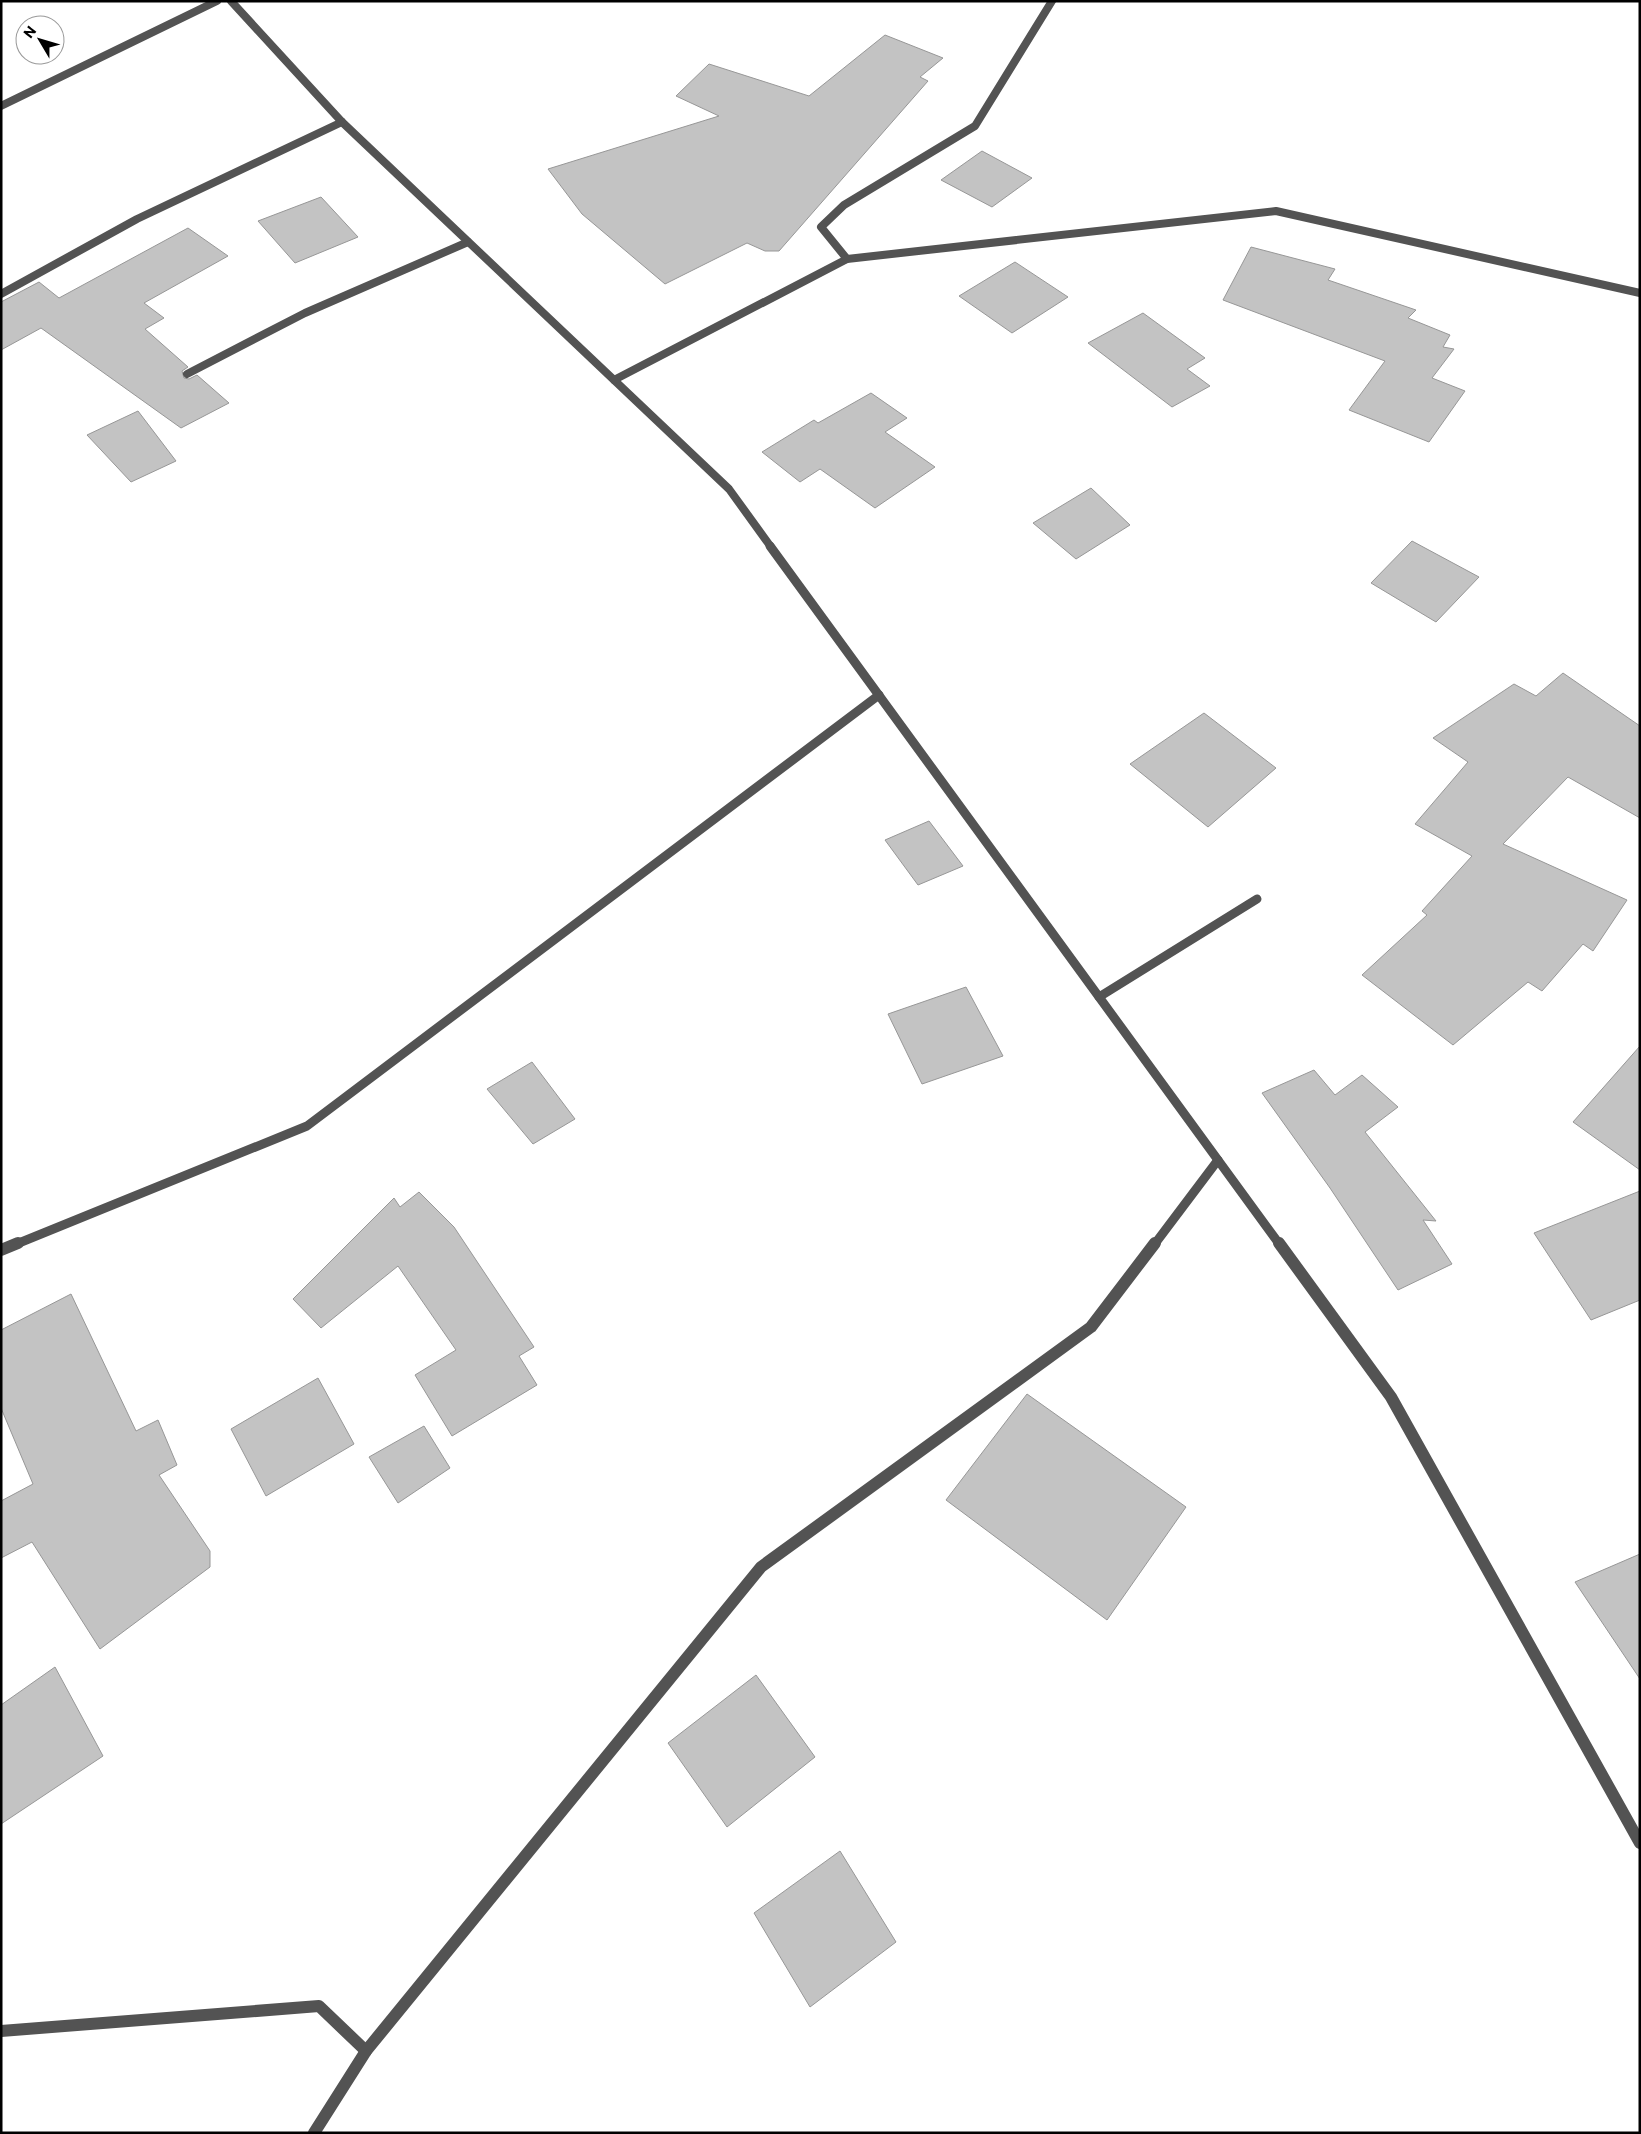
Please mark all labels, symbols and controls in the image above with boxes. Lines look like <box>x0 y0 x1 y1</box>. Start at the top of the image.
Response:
north arrow <box>15 15 65 65</box>
text: N <box>19 22 39 41</box>

